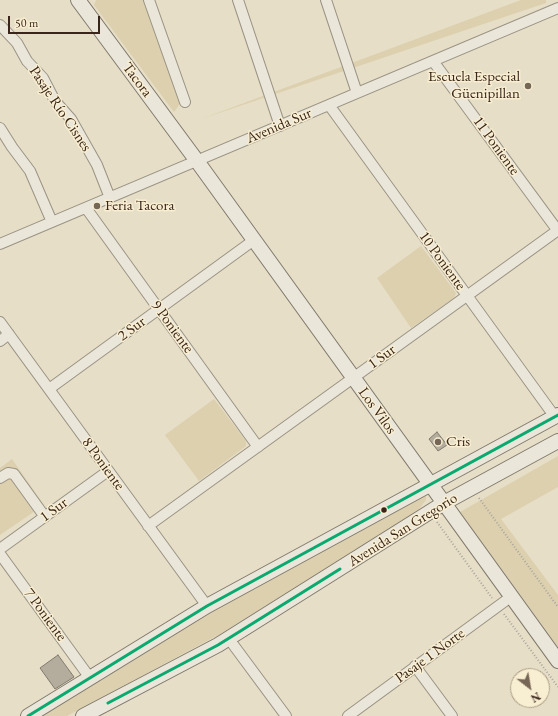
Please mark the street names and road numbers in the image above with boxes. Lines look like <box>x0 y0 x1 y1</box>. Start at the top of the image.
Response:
street label: Tacora <box>118 59 156 101</box>
street label: Pasaje Río Cisnes <box>25 63 95 155</box>
street label: Avenida Sur <box>244 104 314 148</box>
street label: 11 Poniente <box>469 113 523 179</box>
street label: 10 Poniente <box>415 228 469 294</box>
street label: 9 Poniente <box>147 297 197 357</box>
street label: 2 Sur <box>115 313 149 345</box>
street label: 1 Sur <box>365 341 399 373</box>
street label: Los Vilos <box>354 384 400 438</box>
street label: 8 Poniente <box>78 434 128 494</box>
street label: Avenida San Gregorio <box>345 489 461 571</box>
street label: 1 Sur <box>37 494 71 526</box>
street label: 7 Poniente <box>20 585 70 645</box>
street label: Pasaje 1 Norte <box>392 625 468 687</box>

